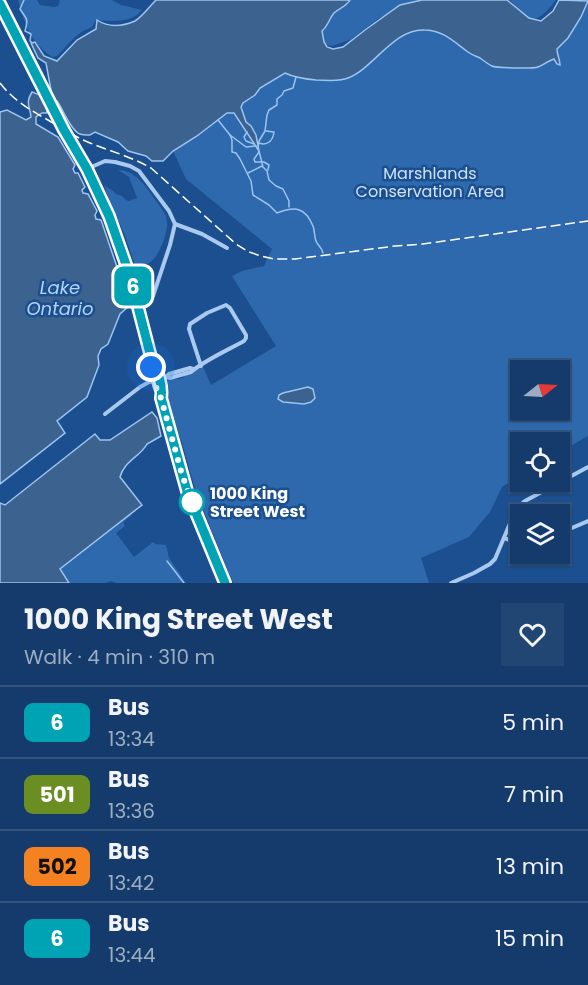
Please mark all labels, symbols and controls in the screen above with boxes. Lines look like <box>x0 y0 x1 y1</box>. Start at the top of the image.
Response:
park label: Marshlands Conservation Area <box>356 162 504 203</box>
line badge: 6 <box>114 266 152 306</box>
text: 6 <box>126 272 140 301</box>
water label: Lake Ontario <box>26 275 94 321</box>
your location <box>136 352 166 382</box>
north arrow <box>510 360 570 420</box>
map controls <box>510 360 570 564</box>
button: locate <box>510 432 570 492</box>
place label: 1000 King Street West <box>210 482 305 523</box>
marker: 1000 King Street West <box>179 489 205 515</box>
button: layers <box>510 504 570 564</box>
text: 1000 King Street West <box>24 600 333 639</box>
button: heart <box>501 603 564 666</box>
text: Walk · 4 min · 310 m <box>24 643 215 671</box>
text: Bus <box>108 692 150 723</box>
text: 5 min <box>502 707 564 738</box>
text: 6 <box>50 708 64 737</box>
text: 13:34 <box>108 725 155 753</box>
text: Bus <box>108 764 150 795</box>
text: 7 min <box>504 779 564 810</box>
text: 501 <box>39 780 75 809</box>
text: 13:36 <box>108 797 155 825</box>
text: Bus <box>108 836 150 867</box>
text: 13 min <box>496 851 564 882</box>
text: 502 <box>37 852 77 881</box>
text: 13:42 <box>108 869 155 897</box>
text: Bus <box>108 908 150 939</box>
text: 15 min <box>495 923 564 954</box>
text: 6 <box>50 924 64 953</box>
text: 13:44 <box>108 941 156 969</box>

